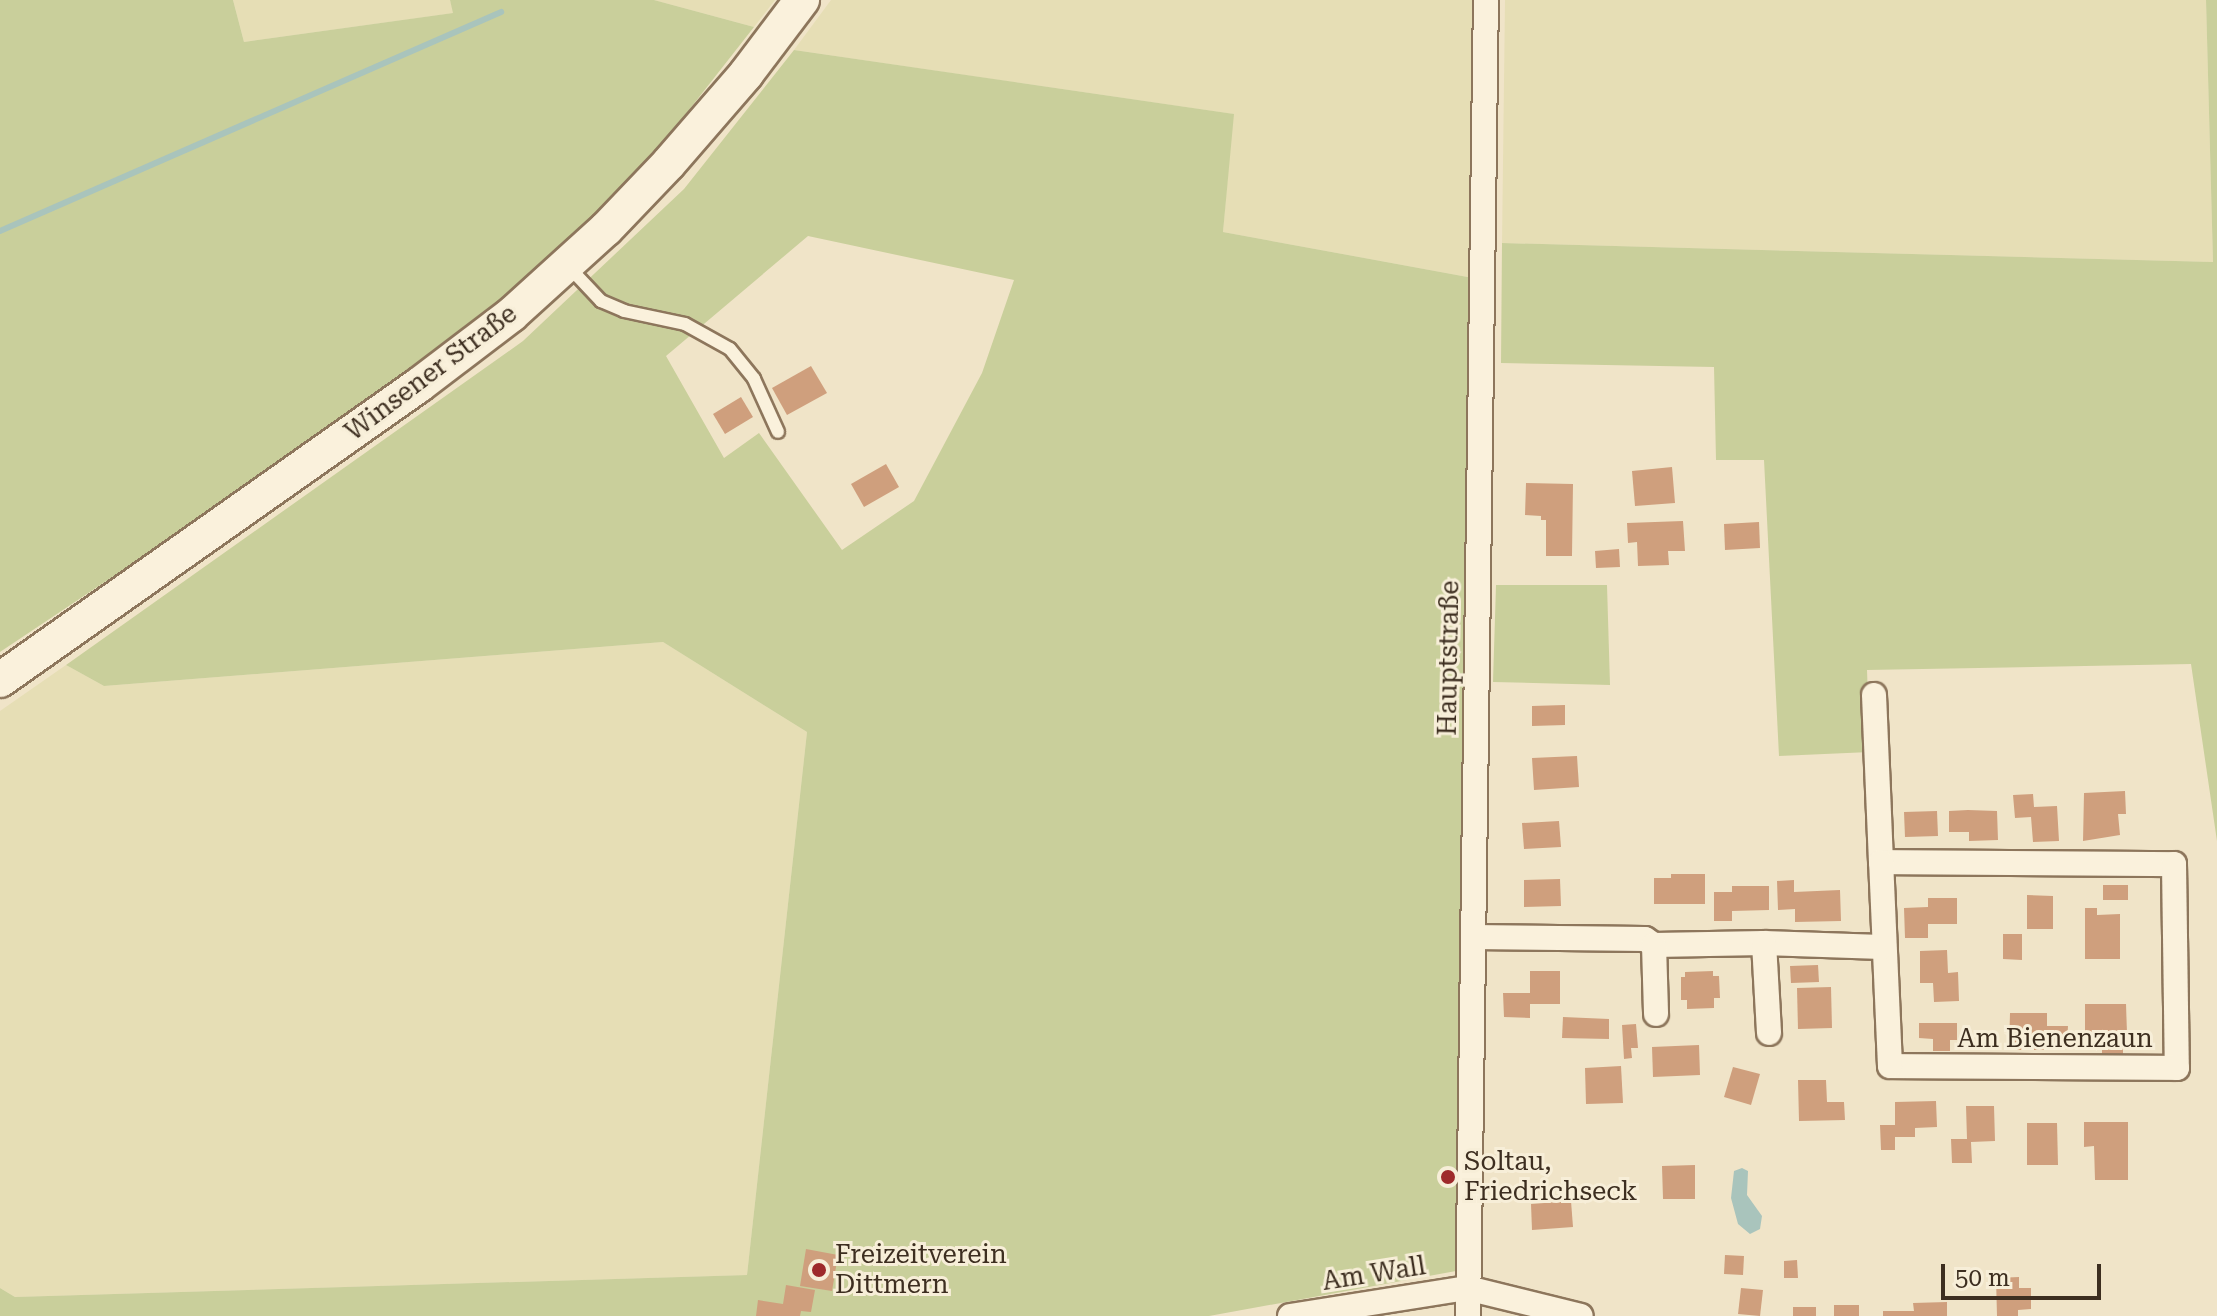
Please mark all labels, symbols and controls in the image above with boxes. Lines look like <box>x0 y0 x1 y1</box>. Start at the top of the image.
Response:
street label: Winsener Straße <box>339 298 523 448</box>
street label: Hauptstraße <box>1432 580 1466 736</box>
street label: Am Bienenzaun <box>1957 1023 2153 1055</box>
place label: Soltau, Friedrichseck <box>1464 1146 1637 1208</box>
marker: Soltau, Friedrichseck <box>1439 1168 1457 1186</box>
place label: Freizeitverein Dittmern <box>835 1239 1007 1300</box>
scale bar <box>1945 1248 2105 1298</box>
street label: Am Wall <box>1320 1250 1428 1298</box>
marker: Freizeitverein Dittmern <box>810 1261 828 1279</box>
text: 50 m <box>1955 1264 2010 1292</box>

